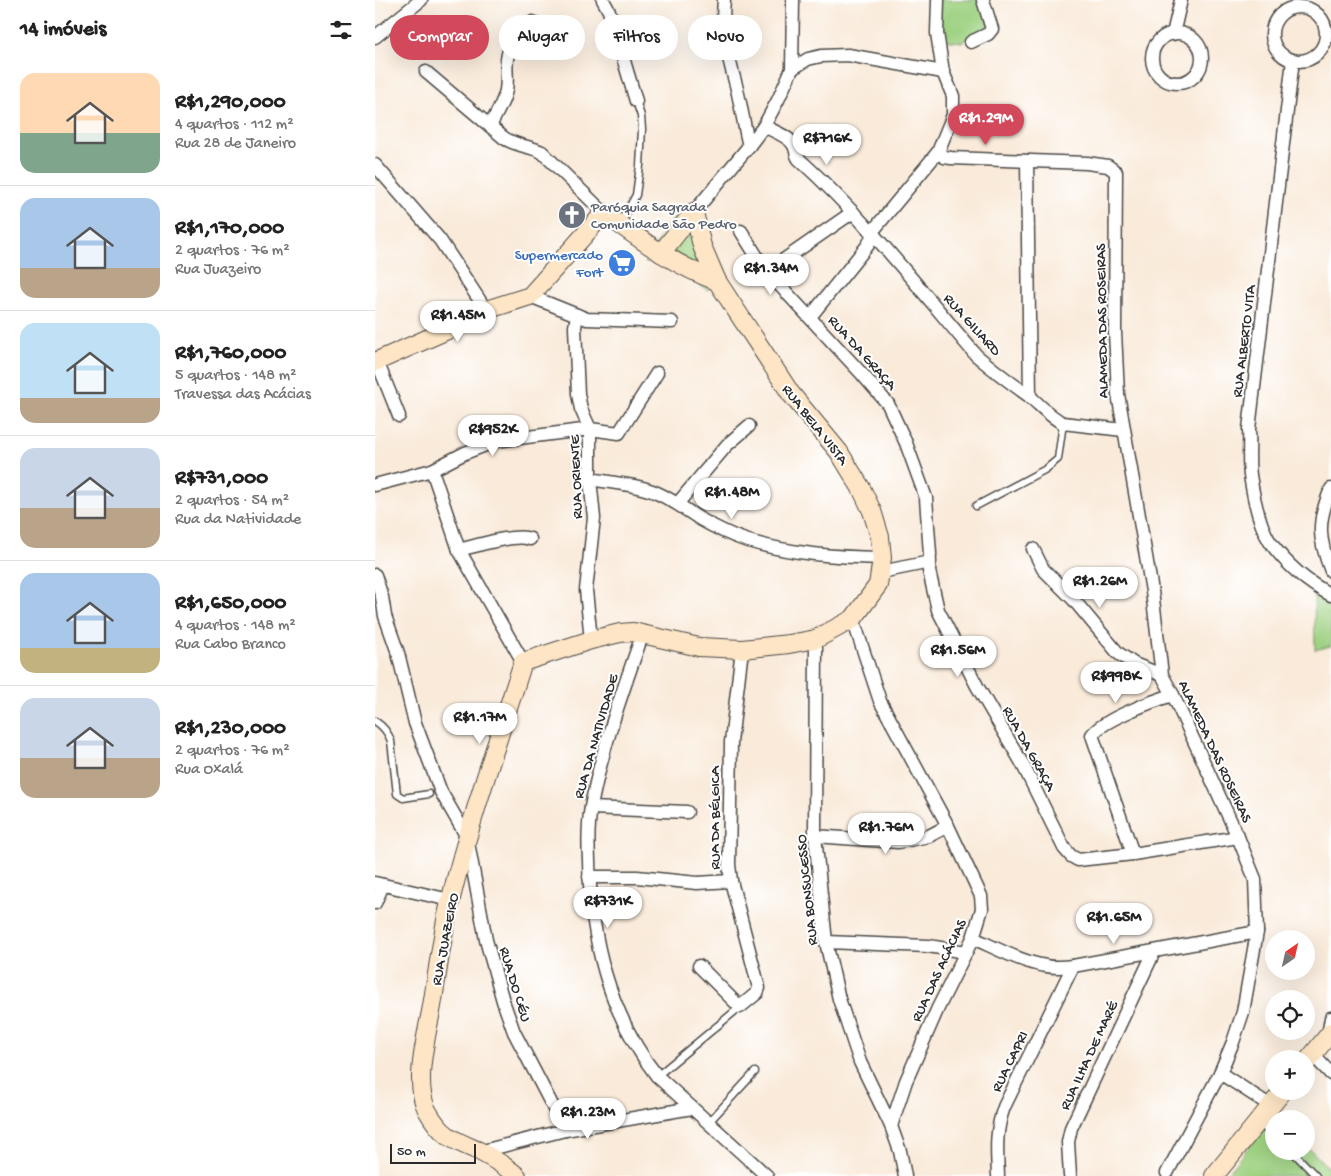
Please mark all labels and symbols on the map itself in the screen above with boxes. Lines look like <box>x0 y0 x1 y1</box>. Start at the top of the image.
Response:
pin: R$1.29M <box>940 104 1032 146</box>
pin: R$716K <box>786 124 868 166</box>
place label: Paróquia Sagrada Comunidade São Pedro <box>590 199 737 234</box>
church icon: Paróquia Sagrada Comunidade São Pedro <box>557 200 587 230</box>
street label: ALAMEDA DAS ROSEIRAS <box>1093 243 1113 398</box>
place label: Supermercado Fort <box>515 247 605 282</box>
supermarket icon: Supermercado Fort <box>607 248 637 278</box>
pin: R$1.34M <box>725 254 817 296</box>
street label: RUA ALBERTO VITA <box>1229 283 1261 398</box>
street label: RUA GILIARD <box>939 290 1004 360</box>
pin: R$1.45M <box>412 300 504 343</box>
street label: RUA DA GRAÇA <box>823 312 900 395</box>
street label: RUA BELA VISTA <box>777 381 852 470</box>
pin: R$952K <box>452 414 534 457</box>
street label: RUA ORIENTE <box>567 434 587 519</box>
pin: R$1.48M <box>686 478 778 520</box>
pin: R$1.26M <box>1054 566 1146 609</box>
pin: R$1.56M <box>912 636 1004 678</box>
pin: R$998K <box>1075 662 1157 704</box>
street label: RUA DA NATIVIDADE <box>571 672 624 801</box>
street label: ALAMEDA DAS ROSEIRAS <box>1173 678 1255 826</box>
pin: R$1.17M <box>434 702 526 745</box>
street label: RUA DA GRAÇA <box>998 703 1060 796</box>
street label: RUA DA BÉLGICA <box>707 765 725 870</box>
pin: R$1.76M <box>840 812 932 855</box>
street label: RUA BONSUCESSO <box>793 833 823 946</box>
pin: R$731K <box>567 886 649 929</box>
street label: RUA JUAZEIRO <box>428 892 464 987</box>
pin: R$1.65M <box>1068 902 1160 945</box>
street label: RUA DAS ACÁCIAS <box>908 917 972 1025</box>
north arrow <box>1265 930 1315 980</box>
street label: RUA DO CÉU <box>494 945 534 1025</box>
street label: RUA ILHA DE MARÉ <box>1057 998 1123 1113</box>
street label: RUA CAPRI <box>988 1028 1033 1095</box>
pin: R$1.23M <box>542 1098 634 1140</box>
scale bar <box>390 1141 476 1164</box>

